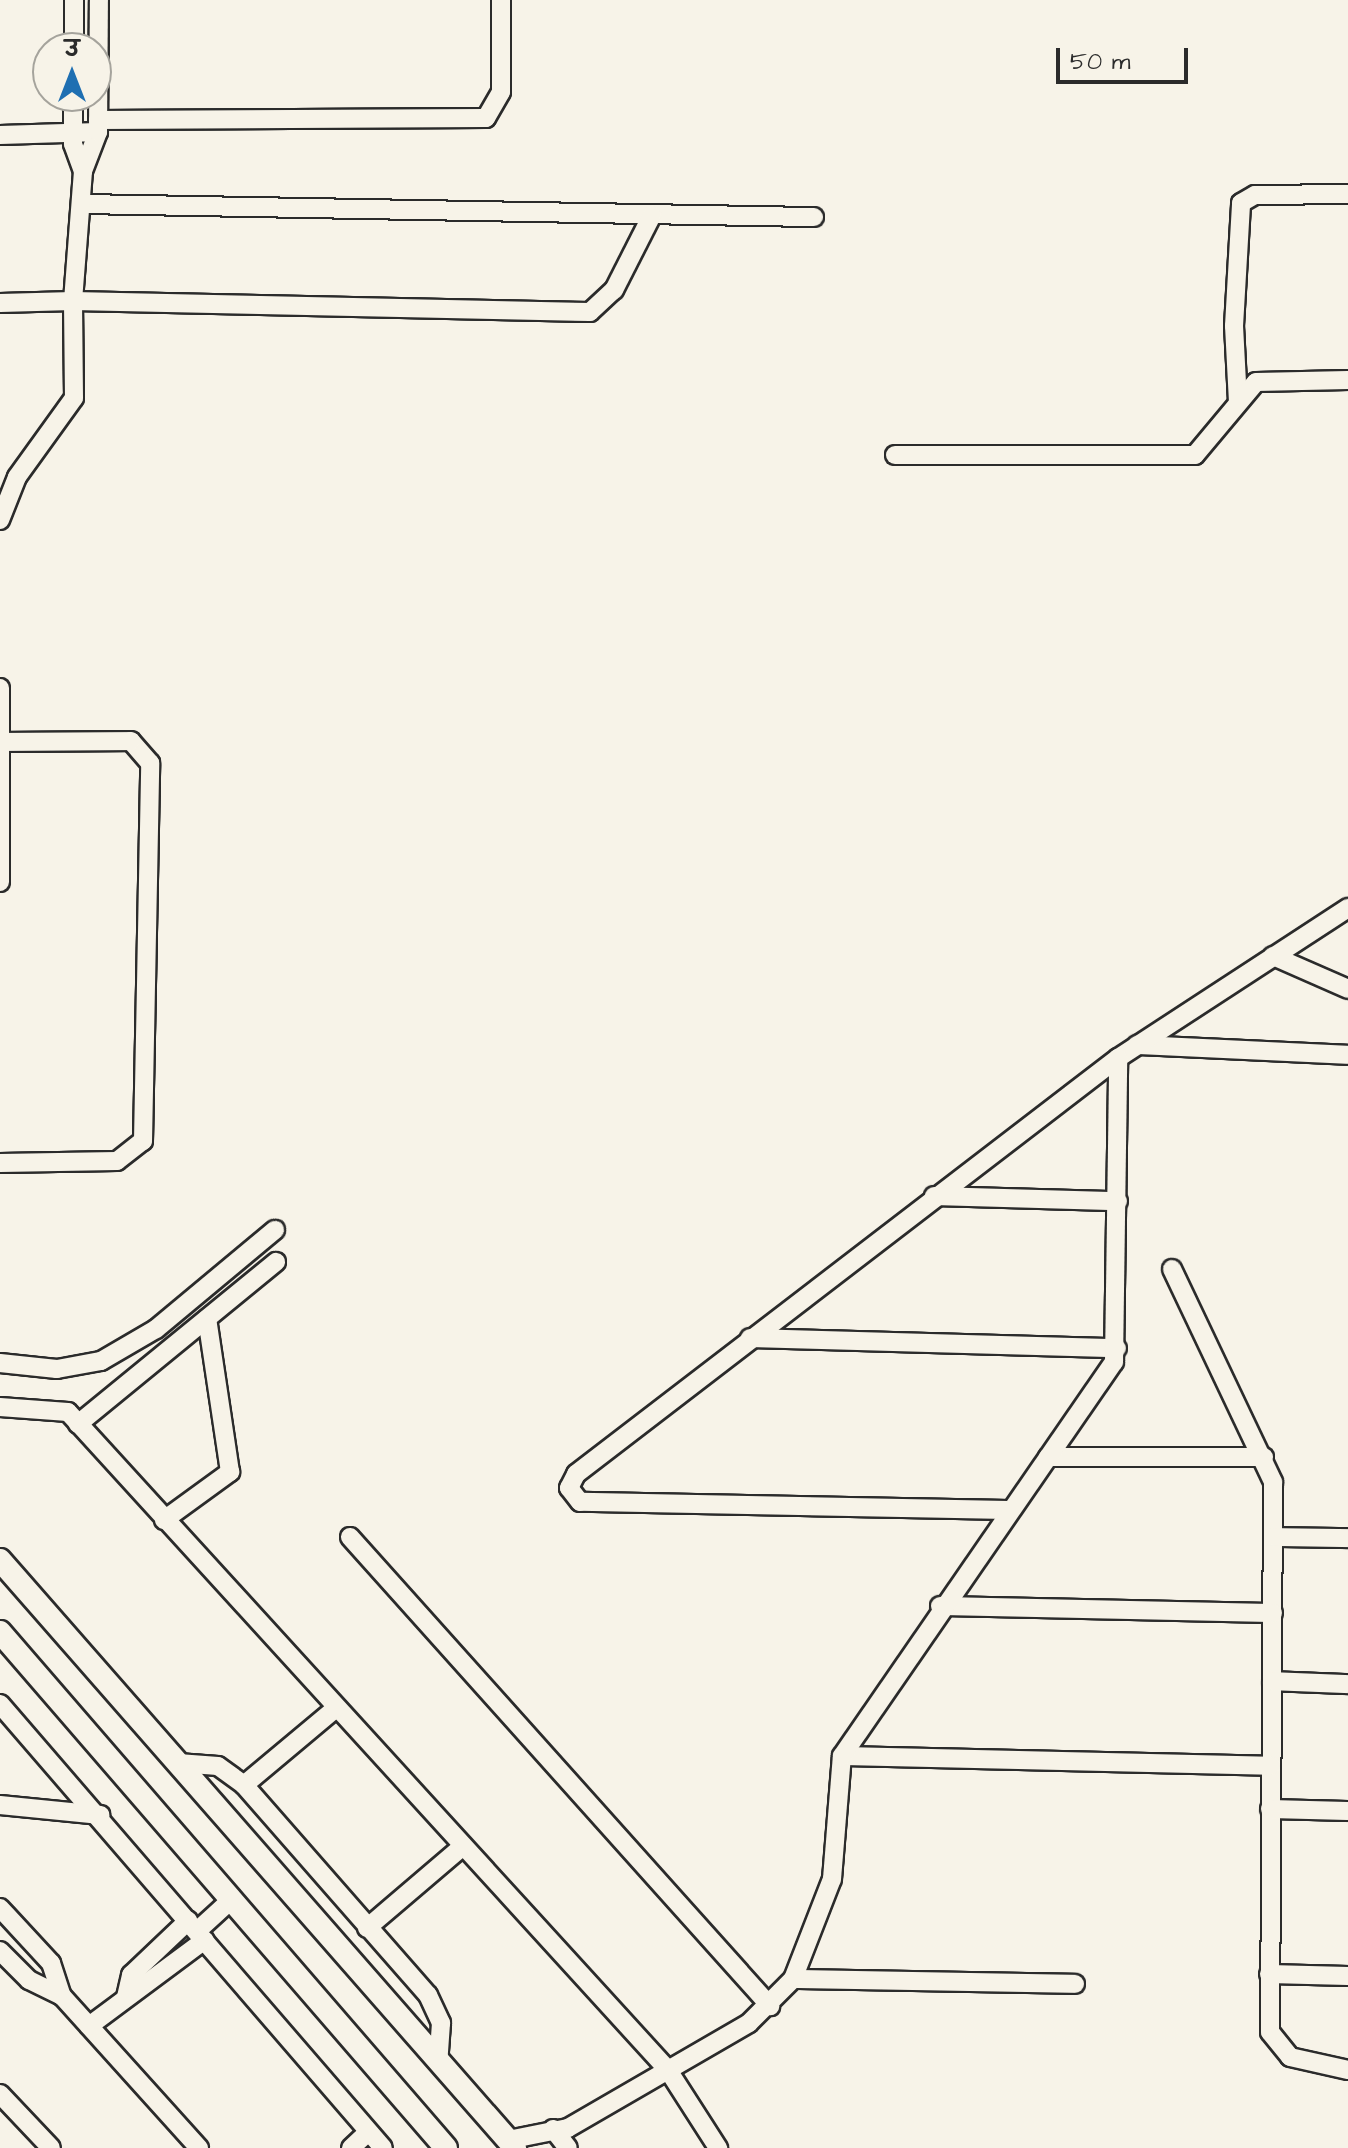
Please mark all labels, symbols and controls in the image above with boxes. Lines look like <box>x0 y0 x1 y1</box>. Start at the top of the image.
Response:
north arrow <box>32 32 112 112</box>
scale bar <box>1060 32 1192 82</box>
text: उ <box>65 34 79 65</box>
text: 50 m <box>1070 45 1130 79</box>

